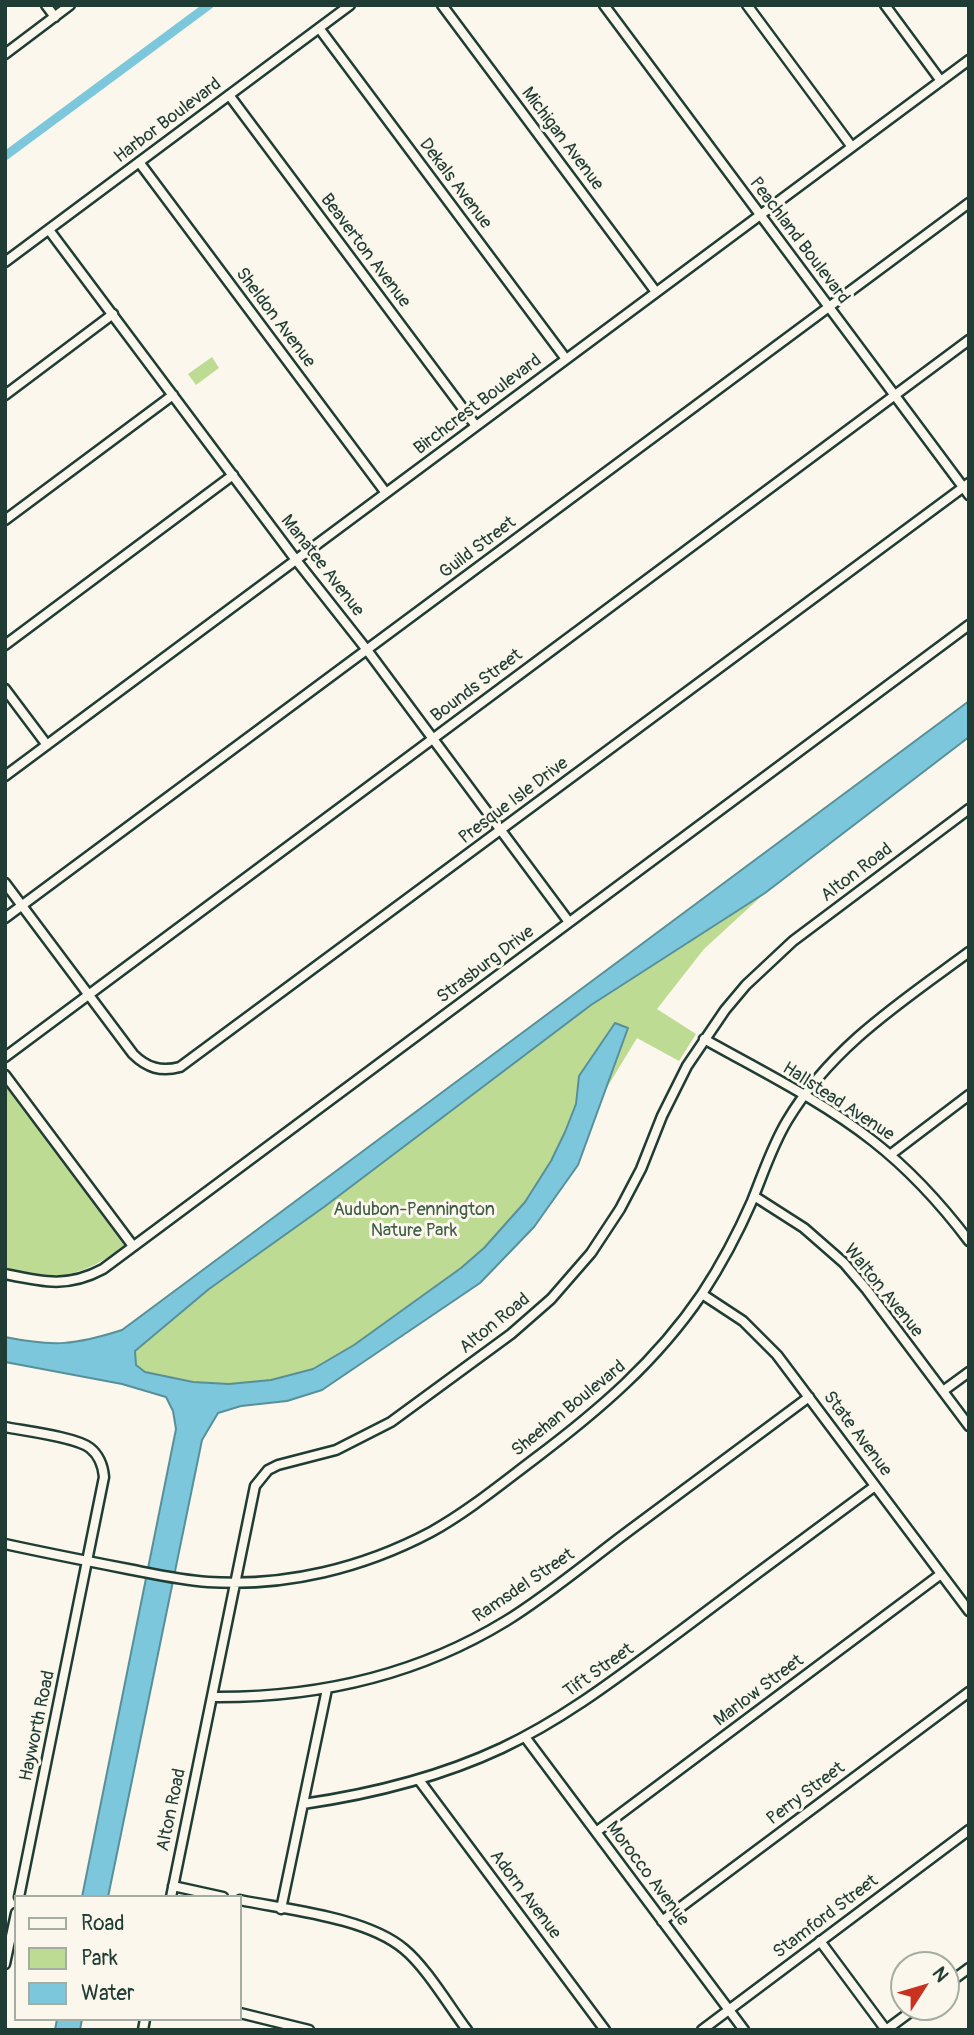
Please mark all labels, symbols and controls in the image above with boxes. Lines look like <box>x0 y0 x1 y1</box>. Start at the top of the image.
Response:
street label: Harbor Boulevard <box>110 74 226 168</box>
street label: Michigan Avenue <box>516 83 608 195</box>
street label: Dekals Avenue <box>414 135 496 233</box>
street label: Peachland Boulevard <box>744 173 854 309</box>
street label: Beaverton Avenue <box>315 190 415 312</box>
street label: Sheldon Avenue <box>230 264 320 372</box>
street label: Birchcrest Boulevard <box>410 350 546 460</box>
street label: Manatee Avenue <box>276 511 368 621</box>
street label: Guild Street <box>436 512 520 584</box>
street label: Bounds Street <box>427 645 527 727</box>
street label: Presque Isle Drive <box>455 753 573 849</box>
street label: Alton Road <box>817 839 897 907</box>
street label: Strasburg Drive <box>433 921 539 1009</box>
street label: Hallstead Avenue <box>778 1058 898 1146</box>
park label: Audubon-Pennington Nature Park <box>333 1199 495 1242</box>
street label: Walton Avenue <box>839 1240 927 1342</box>
street label: Alton Road <box>456 1289 534 1359</box>
street label: Sheehan Boulevard <box>508 1356 630 1462</box>
street label: State Avenue <box>818 1387 896 1481</box>
street label: Ramsdel Street <box>469 1544 579 1628</box>
street label: Tift Street <box>560 1639 638 1703</box>
street label: Marlow Street <box>710 1650 808 1732</box>
street label: Hayworth Road <box>16 1669 60 1783</box>
street label: Perry Street <box>763 1758 849 1830</box>
street label: Alton Road <box>153 1767 191 1853</box>
street label: Morocco Avenue <box>601 1817 693 1931</box>
street label: Adorn Avenue <box>485 1846 565 1944</box>
street label: Stamford Street <box>769 1871 883 1963</box>
legend <box>14 1895 242 2021</box>
text: Road <box>81 1910 125 1937</box>
text: Park <box>81 1945 118 1972</box>
north arrow <box>890 1951 960 2021</box>
text: N <box>927 1962 954 1987</box>
text: Water <box>81 1980 134 2007</box>

